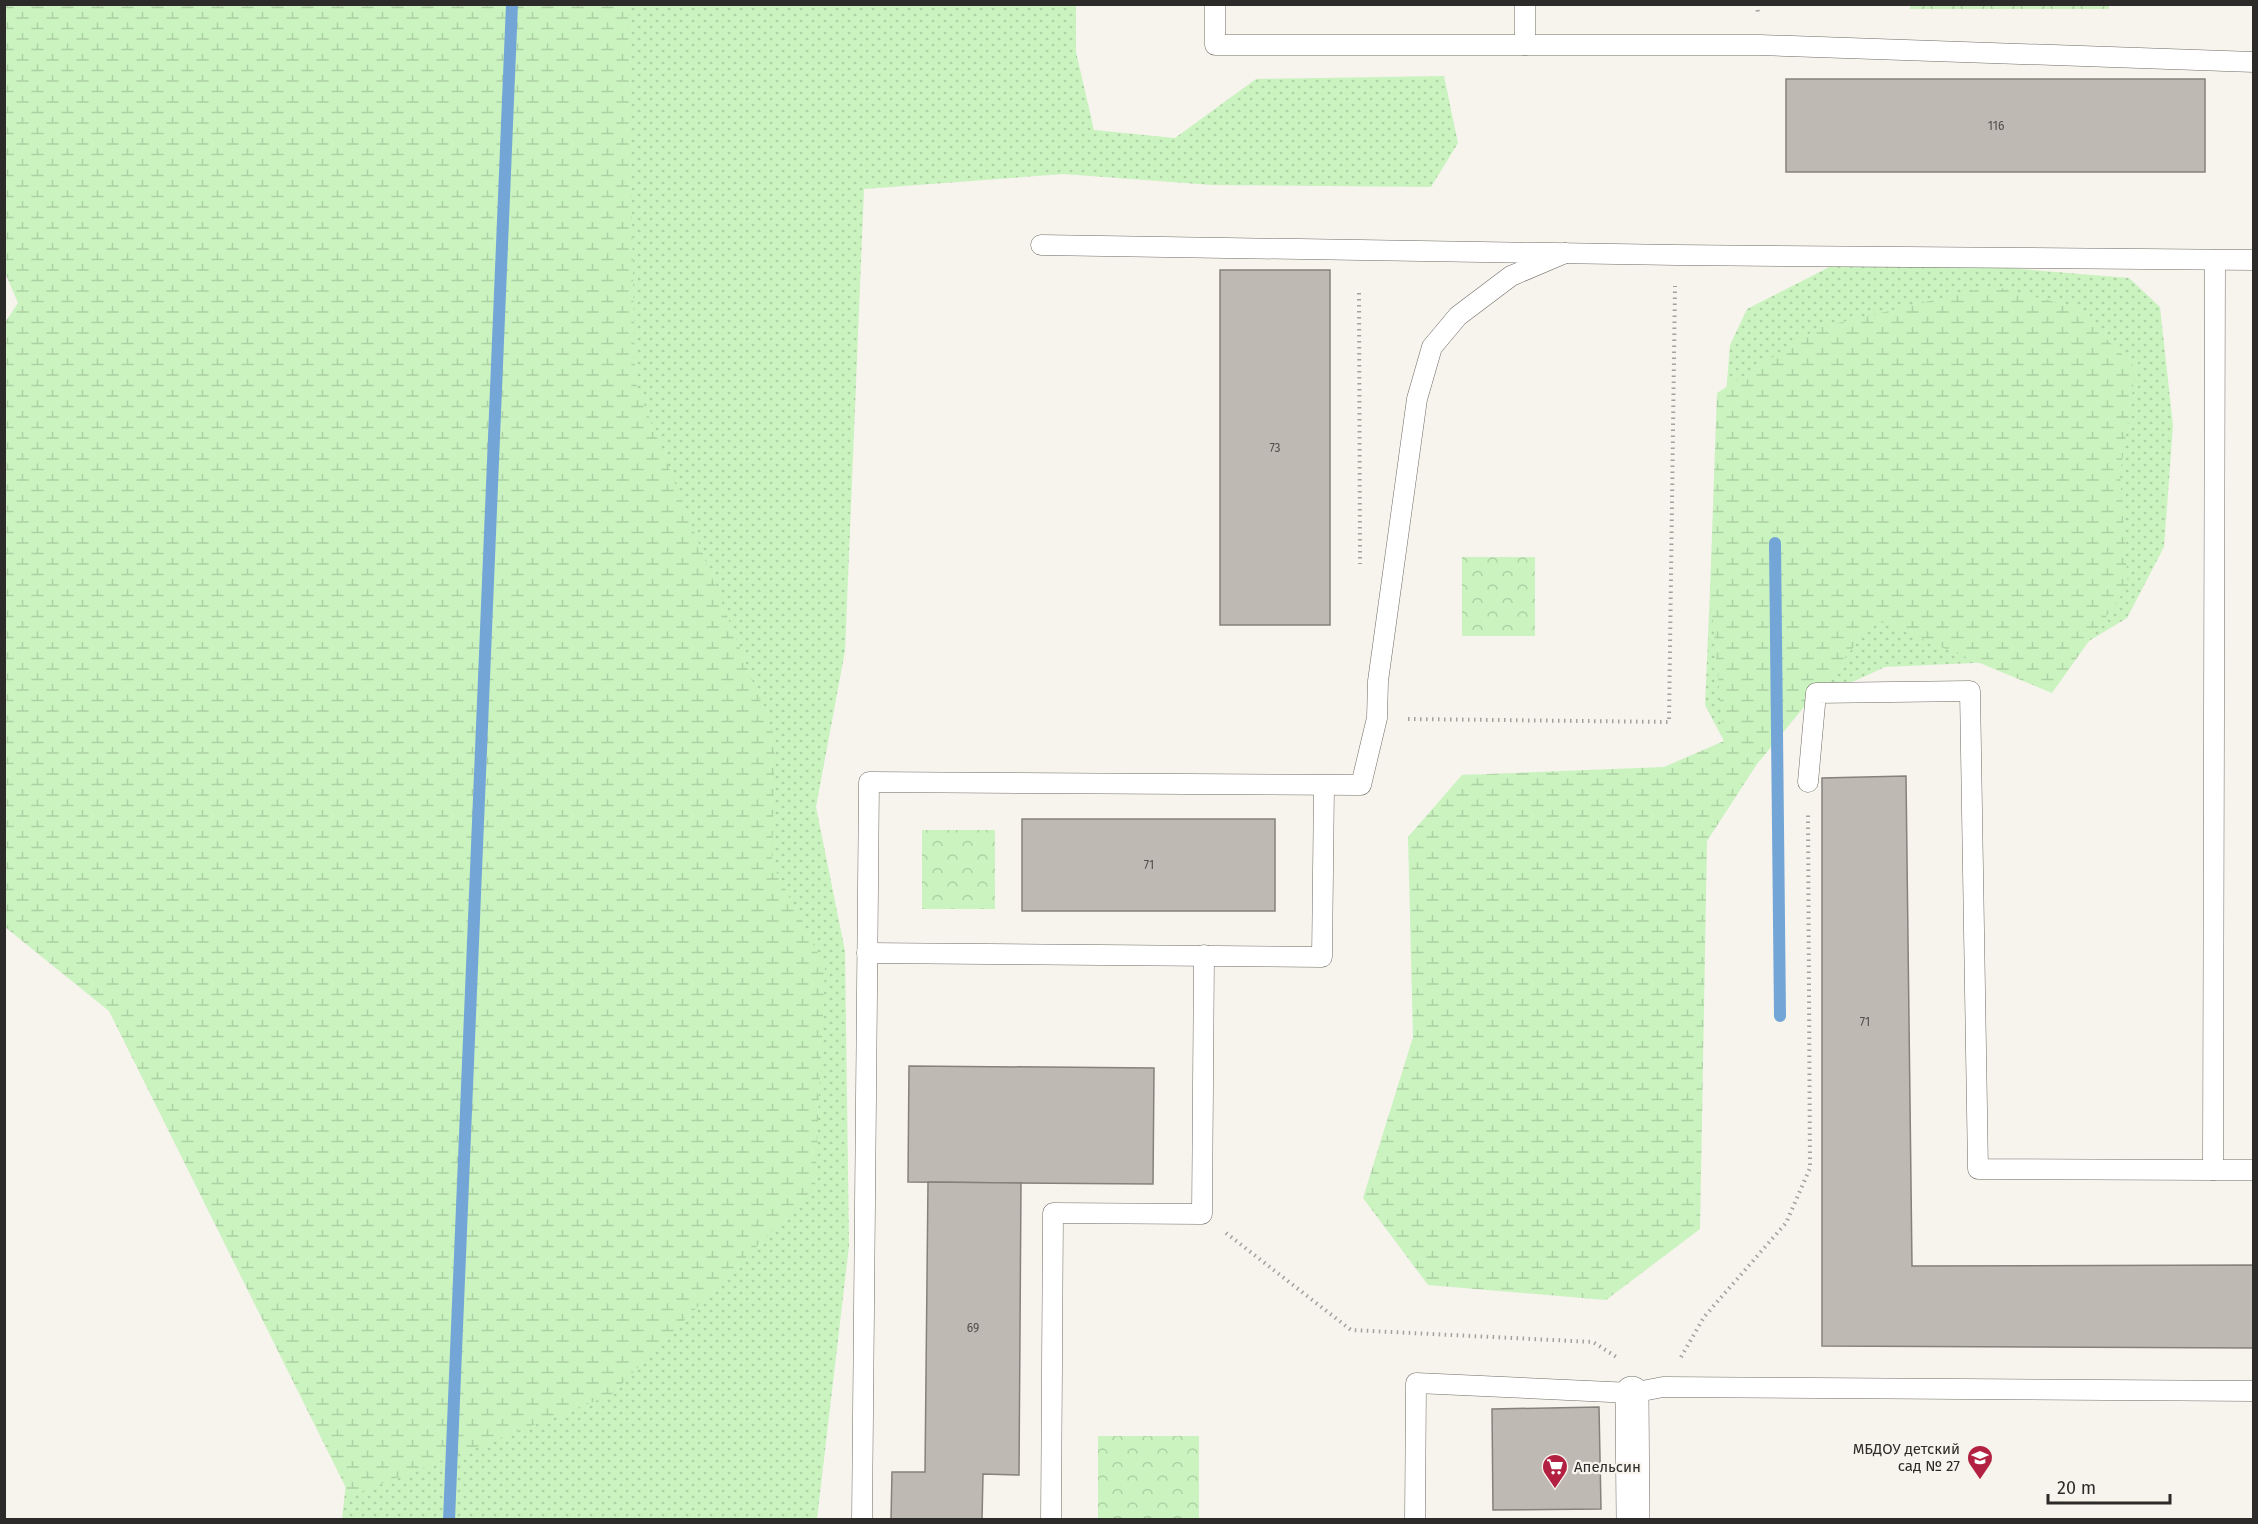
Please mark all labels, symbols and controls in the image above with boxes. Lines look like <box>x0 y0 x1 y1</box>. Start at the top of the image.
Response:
house number: 116 <box>1988 119 2004 133</box>
house number: 73 <box>1269 441 1281 455</box>
house number: 71 <box>1144 858 1154 872</box>
house number: 71 <box>1860 1015 1870 1029</box>
house number: 69 <box>967 1321 979 1335</box>
place label: МБДОУ детский сад № 27 <box>1853 1440 1960 1475</box>
school or university icon: МБДОУ детский сад № 27 <box>1965 1443 1995 1481</box>
supermarket icon: Апельсин <box>1540 1452 1570 1490</box>
place label: Апельсин <box>1574 1458 1641 1476</box>
scale bar <box>2048 1467 2170 1505</box>
text: 20 m <box>2057 1477 2096 1499</box>

